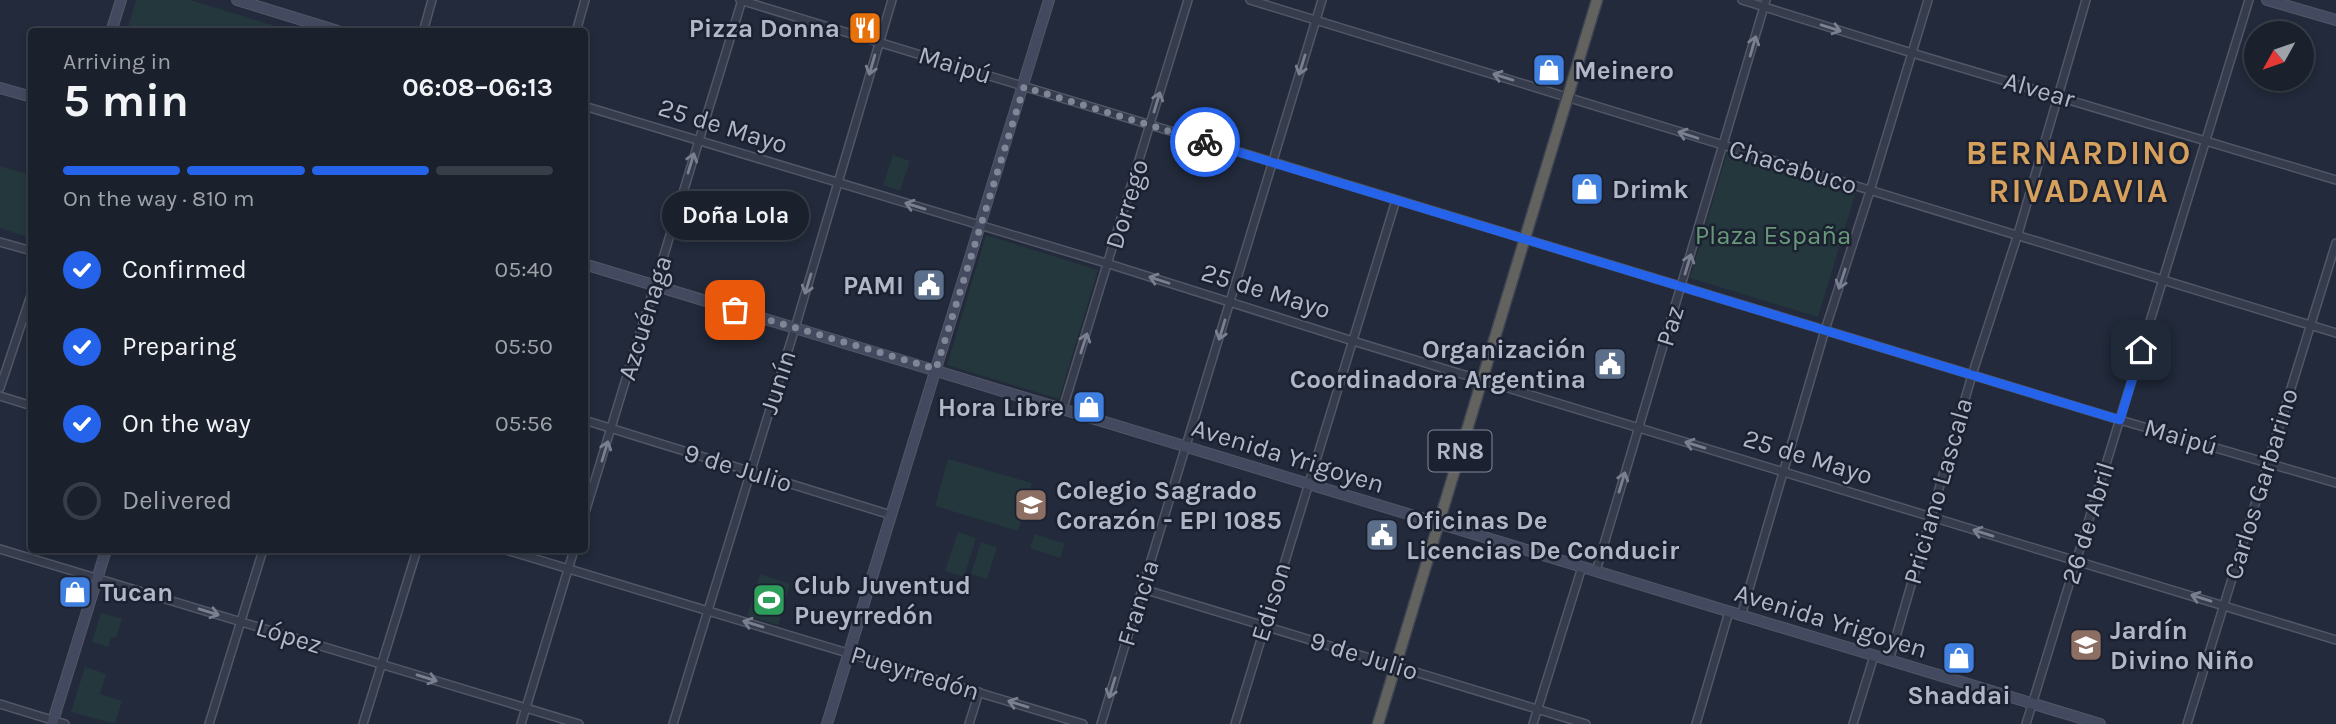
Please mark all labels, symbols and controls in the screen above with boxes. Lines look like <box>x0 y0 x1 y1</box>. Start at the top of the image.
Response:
restaurant icon: Pizza Donna <box>846 9 884 47</box>
place label: Pizza Donna <box>689 13 840 44</box>
north arrow <box>2244 21 2314 91</box>
map controls <box>2244 21 2314 91</box>
one-way arrow <box>1820 22 1842 35</box>
one-way arrow <box>1747 35 1760 57</box>
street label: Maipú <box>915 39 995 91</box>
text: Arriving in <box>63 48 171 75</box>
shop icon: Meinero <box>1530 51 1568 89</box>
one-way arrow <box>865 54 878 76</box>
one-way arrow <box>1295 54 1308 76</box>
place label: Meinero <box>1574 55 1674 86</box>
street label: Alvear <box>2000 65 2079 115</box>
one-way arrow <box>1492 69 1514 82</box>
text: 06:08–06:13 <box>402 72 553 103</box>
text: 5 min <box>63 74 189 128</box>
street label: 25 de Mayo <box>655 92 791 160</box>
one-way arrow <box>1152 92 1165 114</box>
courier <box>1170 107 1240 177</box>
icon: bike <box>1186 123 1224 161</box>
one-way arrow <box>1677 128 1699 141</box>
street label: Chacabuco <box>1725 133 1861 201</box>
district label: BERNARDINO RIVADAVIA <box>1966 134 2192 210</box>
one-way arrow <box>686 152 699 174</box>
street label: Dorrego <box>1099 155 1155 253</box>
shop icon: Drimk <box>1568 170 1606 208</box>
place label: Drimk <box>1612 174 1689 205</box>
text: On the way · 810 m <box>63 185 254 212</box>
callout: Doña Lola <box>662 191 808 240</box>
one-way arrow <box>904 199 926 212</box>
text: Doña Lola <box>682 202 789 229</box>
park label: Plaza España <box>1695 220 1851 251</box>
icon: check <box>63 251 101 289</box>
street label: Azcuénaga <box>611 252 679 384</box>
text: Confirmed <box>122 254 247 285</box>
one-way arrow <box>1683 254 1696 276</box>
text: 05:40 <box>495 256 553 283</box>
street label: 25 de Mayo <box>1198 257 1334 325</box>
public building icon: PAMI <box>910 266 948 304</box>
one-way arrow <box>1835 268 1848 290</box>
place label: PAMI <box>843 270 904 301</box>
one-way arrow <box>801 272 814 294</box>
one-way arrow <box>1149 273 1171 285</box>
pin <box>705 280 765 340</box>
icon: bag <box>716 291 754 329</box>
street label: Paz <box>1649 302 1691 350</box>
one-way arrow <box>1214 318 1227 340</box>
pin <box>2111 320 2171 380</box>
icon: check <box>63 328 101 366</box>
text: Preparing <box>122 331 236 362</box>
icon: home <box>2122 331 2160 369</box>
text: 05:50 <box>494 333 553 360</box>
one-way arrow <box>1078 333 1091 355</box>
place label: Organización Coordinadora Argentina <box>1290 334 1586 395</box>
public building icon: Organización Coordinadora Argentina <box>1591 345 1629 383</box>
street label: Junín <box>753 346 803 418</box>
street label: Carlos Garbarino <box>2217 385 2305 583</box>
shop icon: Hora Libre <box>1070 388 1108 426</box>
place label: Hora Libre <box>938 392 1064 423</box>
street label: Priciano Lascala <box>1897 394 1979 588</box>
icon: check <box>63 405 101 443</box>
text: On the way <box>122 408 251 439</box>
text: 05:56 <box>495 410 553 437</box>
street label: Avenida Yrigoyen <box>1188 412 1388 500</box>
street label: Maipú <box>2141 412 2221 462</box>
street label: 25 de Mayo <box>1740 423 1876 491</box>
road number: RN8 <box>1428 430 1492 472</box>
street label: 9 de Julio <box>680 437 796 499</box>
one-way arrow <box>1684 437 1706 450</box>
one-way arrow <box>599 440 612 462</box>
street label: 26 de Abril <box>2055 458 2121 588</box>
one-way arrow <box>1617 471 1630 493</box>
place label: Colegio Sagrado Corazón - EPI 1085 <box>1056 475 1282 536</box>
text: Delivered <box>122 485 232 516</box>
school or university icon: Colegio Sagrado Corazón - EPI 1085 <box>1012 486 1050 524</box>
place label: Oficinas De Licencias De Conducir <box>1406 505 1680 566</box>
public building icon: Oficinas De Licencias De Conducir <box>1363 516 1401 554</box>
one-way arrow <box>1972 525 1994 538</box>
street label: Francia <box>1110 556 1166 650</box>
street label: Edison <box>1244 559 1298 645</box>
place label: Club Juventud Pueyrredón <box>794 570 971 631</box>
shop icon: Tucan <box>56 573 94 611</box>
place label: Tucan <box>100 577 173 608</box>
street label: Avenida Yrigoyen <box>1731 577 1931 665</box>
sports icon: Club Juventud Pueyrredón <box>750 581 788 619</box>
one-way arrow <box>2190 591 2212 604</box>
one-way arrow <box>198 606 220 619</box>
street label: López <box>252 611 326 661</box>
place label: Jardín Divino Niño <box>2110 615 2254 676</box>
one-way arrow <box>742 617 764 630</box>
street label: 9 de Julio <box>1306 625 1422 687</box>
school or university icon: Jardín Divino Niño <box>2067 626 2105 664</box>
street label: Pueyrredón <box>847 639 983 707</box>
shop icon: Shaddai <box>1940 639 1978 677</box>
one-way arrow <box>415 672 437 685</box>
one-way arrow <box>1105 677 1118 699</box>
place label: Shaddai <box>1907 680 2011 711</box>
one-way arrow <box>1007 697 1029 710</box>

